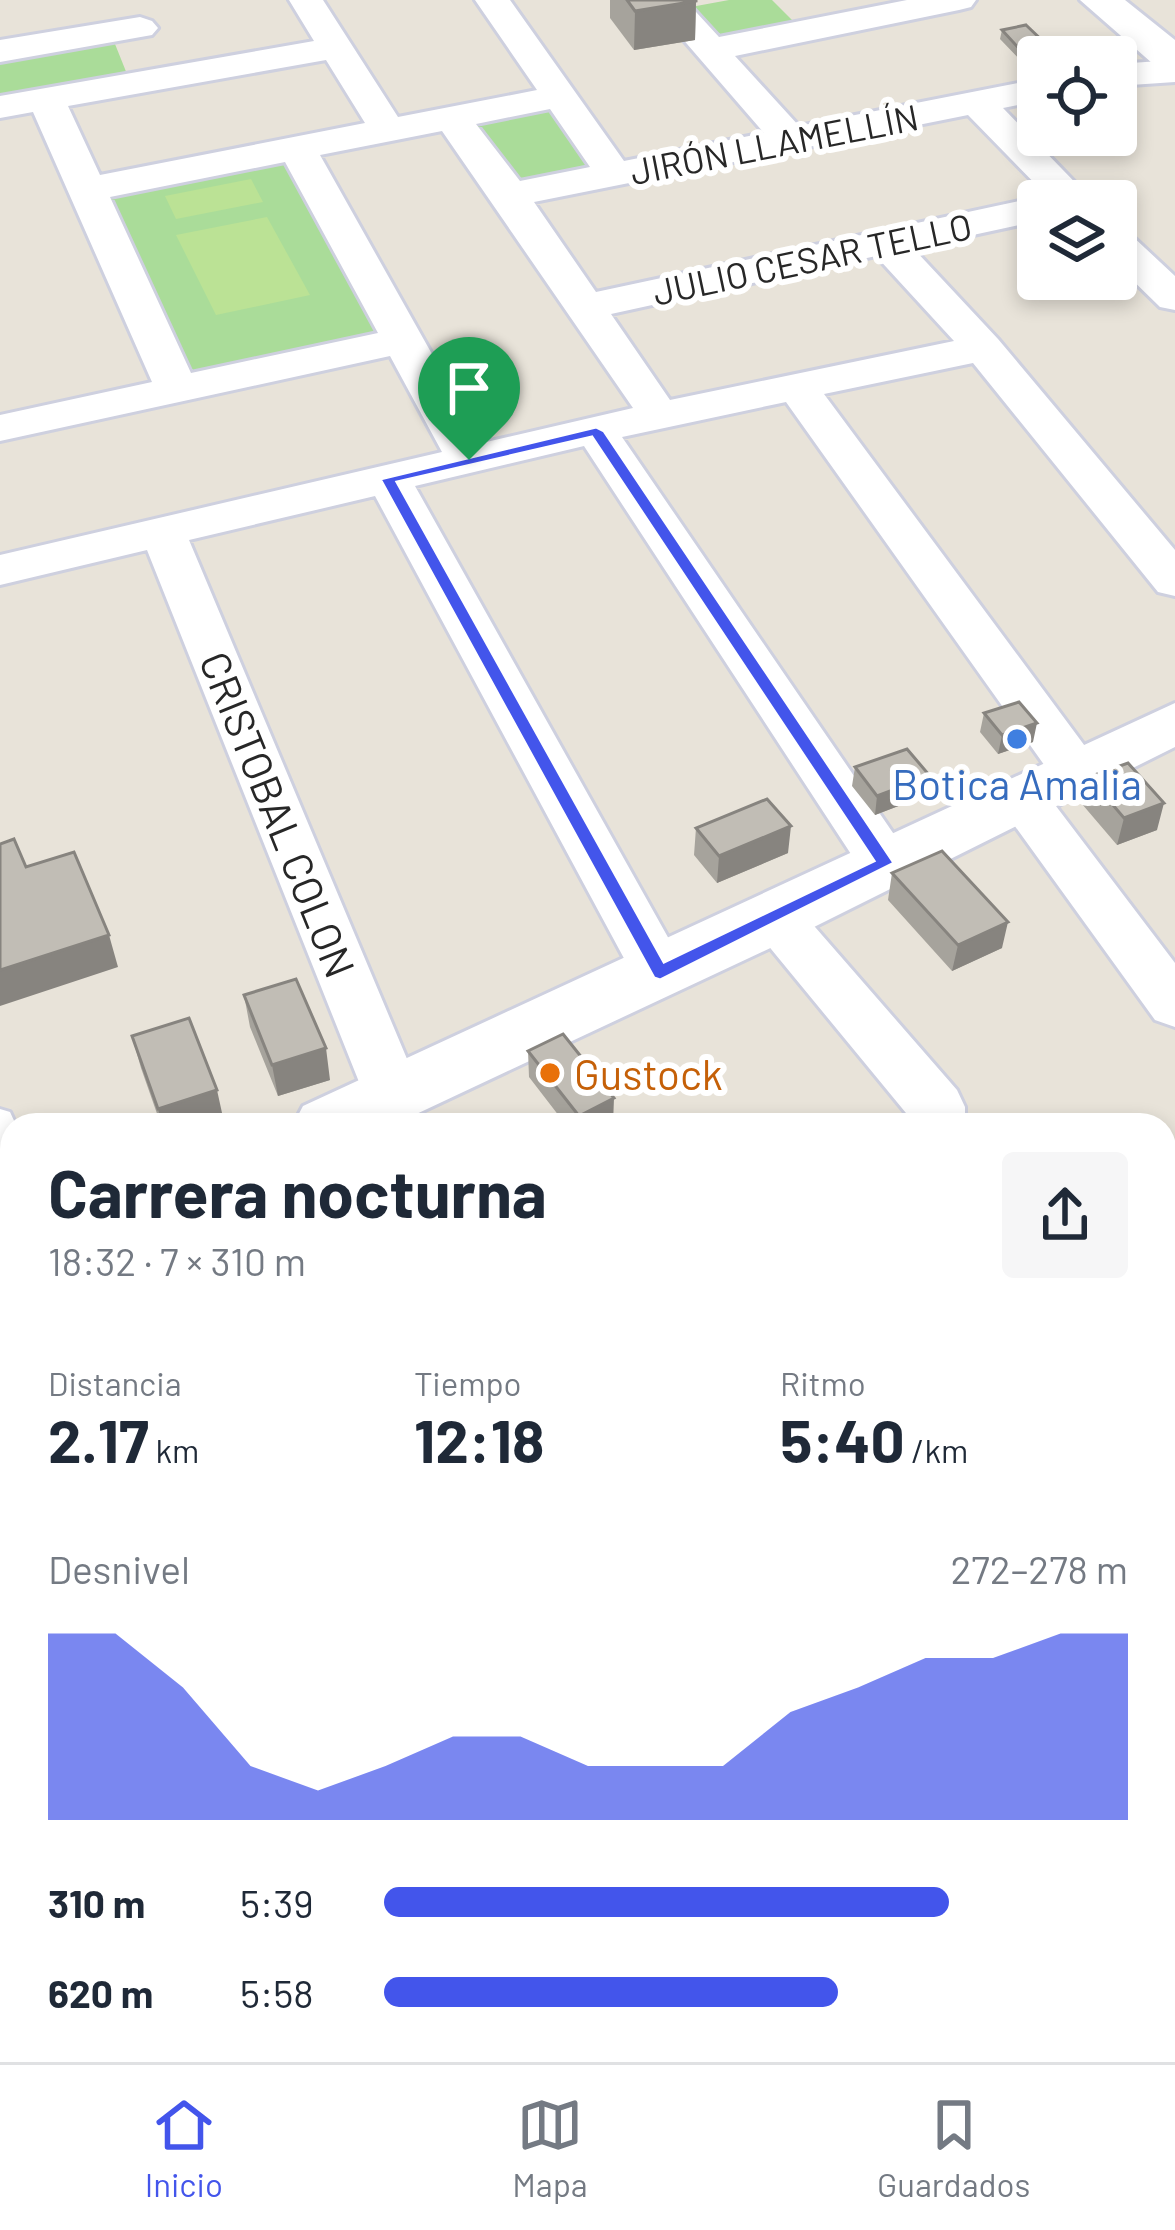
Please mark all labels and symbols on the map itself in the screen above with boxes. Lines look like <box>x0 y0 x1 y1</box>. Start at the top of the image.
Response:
street label: JIRÓN LLAMELLÍN <box>626 94 922 192</box>
street label: JULIO CESAR TELLO <box>649 203 975 313</box>
pin <box>418 337 520 460</box>
street label: CRISTOBAL COLON <box>191 644 367 984</box>
marker: Botica Amalia <box>1004 726 1030 752</box>
place label: Botica Amalia <box>892 758 1142 808</box>
place label: Gustock <box>574 1048 723 1098</box>
marker: Gustock <box>537 1060 563 1086</box>

